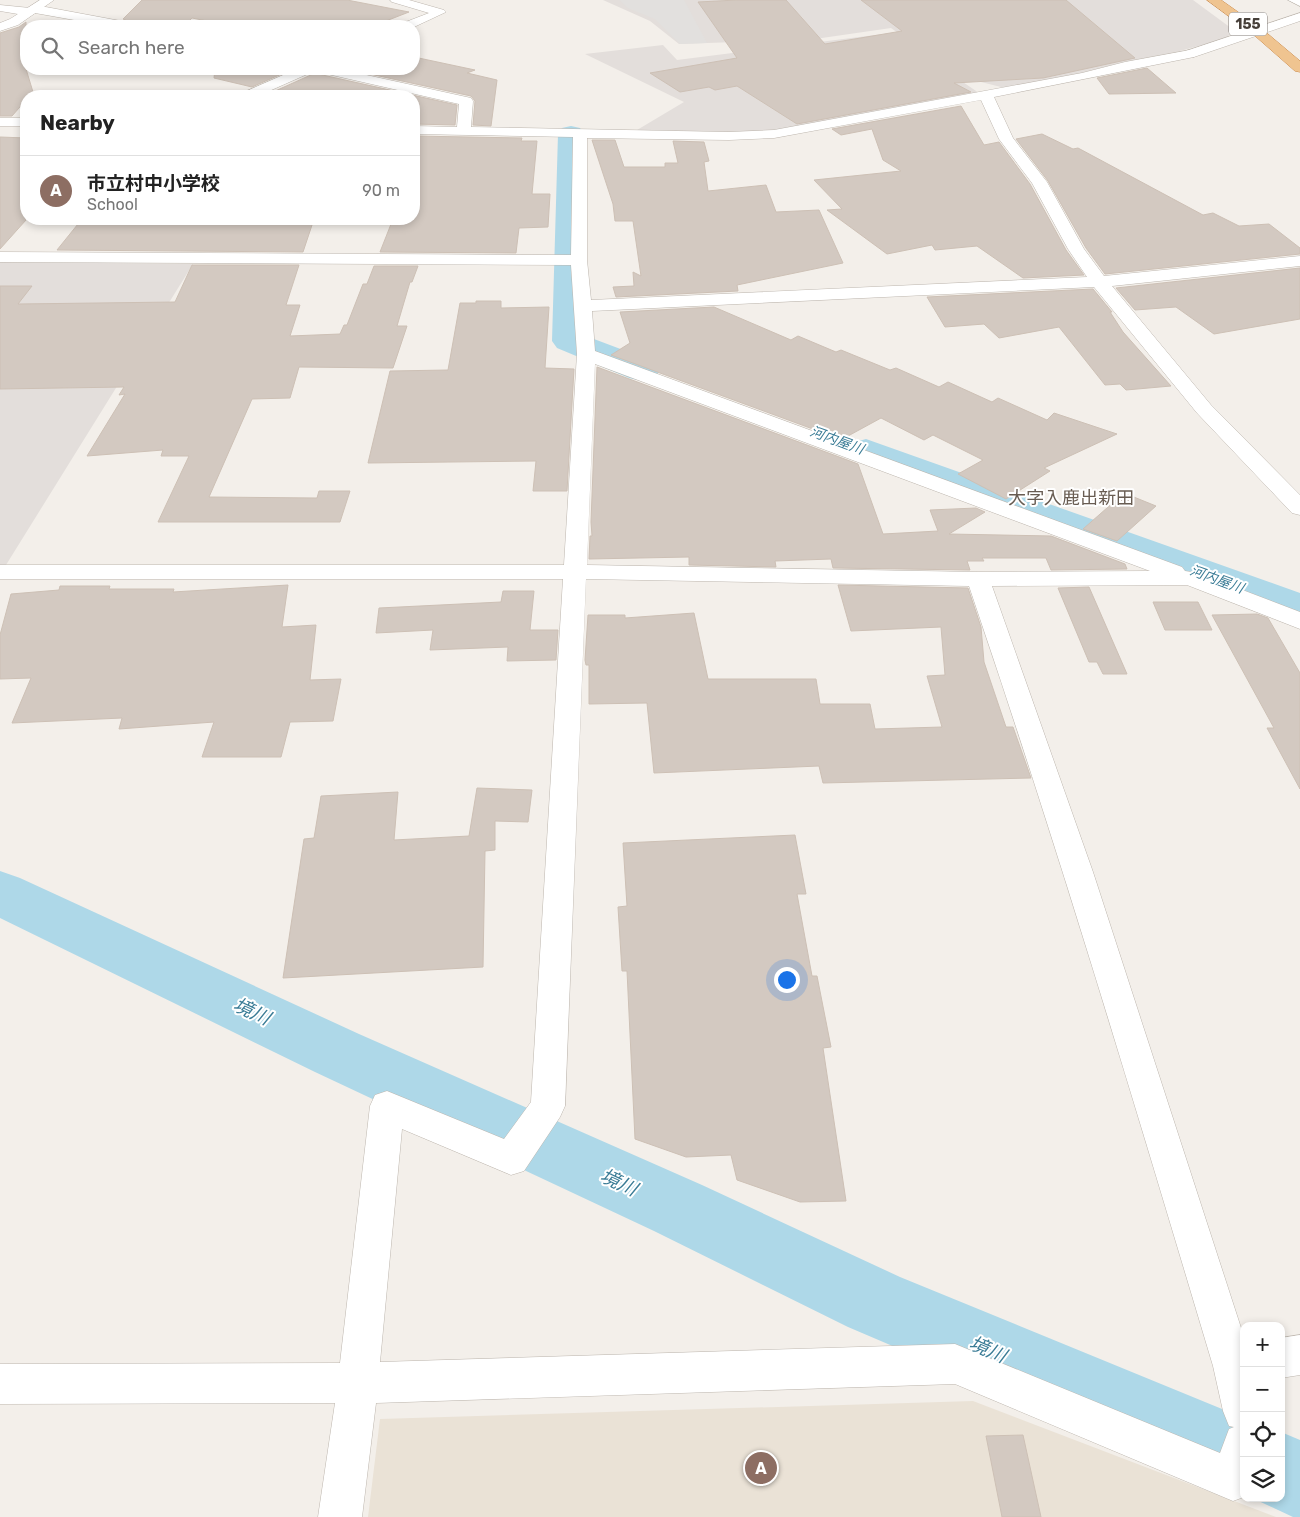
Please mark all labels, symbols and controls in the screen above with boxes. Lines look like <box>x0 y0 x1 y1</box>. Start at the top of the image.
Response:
road number: 155 <box>1229 12 1267 36</box>
search box <box>20 20 420 75</box>
icon: search <box>38 34 66 62</box>
text: Search here <box>78 36 185 59</box>
text: Nearby <box>40 110 115 135</box>
text: 市立村中小学校 <box>87 172 220 195</box>
text: A <box>50 181 62 200</box>
text: 90 m <box>362 181 400 200</box>
text: School <box>87 195 138 214</box>
water label: 河内屋川 <box>808 423 868 459</box>
district label: 大字入鹿出新田 <box>1008 487 1134 509</box>
water label: 河内屋川 <box>1188 562 1248 598</box>
your location <box>774 967 800 993</box>
water label: 境川 <box>230 993 276 1031</box>
water label: 境川 <box>597 1164 643 1202</box>
map controls <box>1240 1322 1285 1502</box>
button: + <box>1240 1322 1285 1367</box>
water label: 境川 <box>966 1331 1012 1368</box>
button: − <box>1240 1367 1285 1412</box>
button: locate <box>1240 1412 1285 1457</box>
pin: A <box>745 1449 777 1487</box>
button: layers <box>1240 1457 1285 1502</box>

